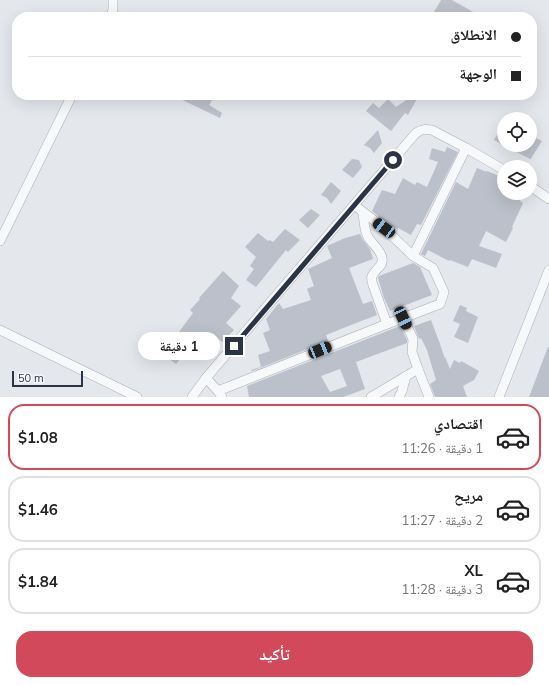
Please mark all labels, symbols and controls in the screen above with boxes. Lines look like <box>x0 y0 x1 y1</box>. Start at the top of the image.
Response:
text: الانطلاق <box>451 25 497 44</box>
text: الوجهة <box>459 64 497 83</box>
map controls <box>497 112 537 200</box>
button: locate <box>497 112 537 152</box>
route start <box>384 151 402 169</box>
button: layers <box>497 160 537 200</box>
car <box>371 216 397 240</box>
car <box>392 305 414 331</box>
callout: 1 دقيقة <box>138 332 220 360</box>
route end <box>225 337 243 355</box>
text: 1 دقيقة <box>160 338 198 354</box>
car <box>307 340 333 360</box>
scale bar <box>12 369 83 388</box>
text: 50 m <box>18 371 44 385</box>
text: اقتصادي <box>434 414 483 433</box>
icon: car <box>495 419 531 455</box>
text: $1.08 <box>18 428 58 447</box>
text: 1 دقيقة · 11:26 <box>401 440 483 456</box>
text: مريح <box>454 486 483 505</box>
icon: car <box>495 491 531 527</box>
text: $1.46 <box>18 500 58 519</box>
text: 2 دقيقة · 11:27 <box>401 512 483 528</box>
text: XL <box>465 561 483 580</box>
icon: car <box>495 563 531 599</box>
text: $1.84 <box>18 572 58 591</box>
text: 3 دقيقة · 11:28 <box>401 581 483 597</box>
button: تأكيد <box>16 631 533 677</box>

